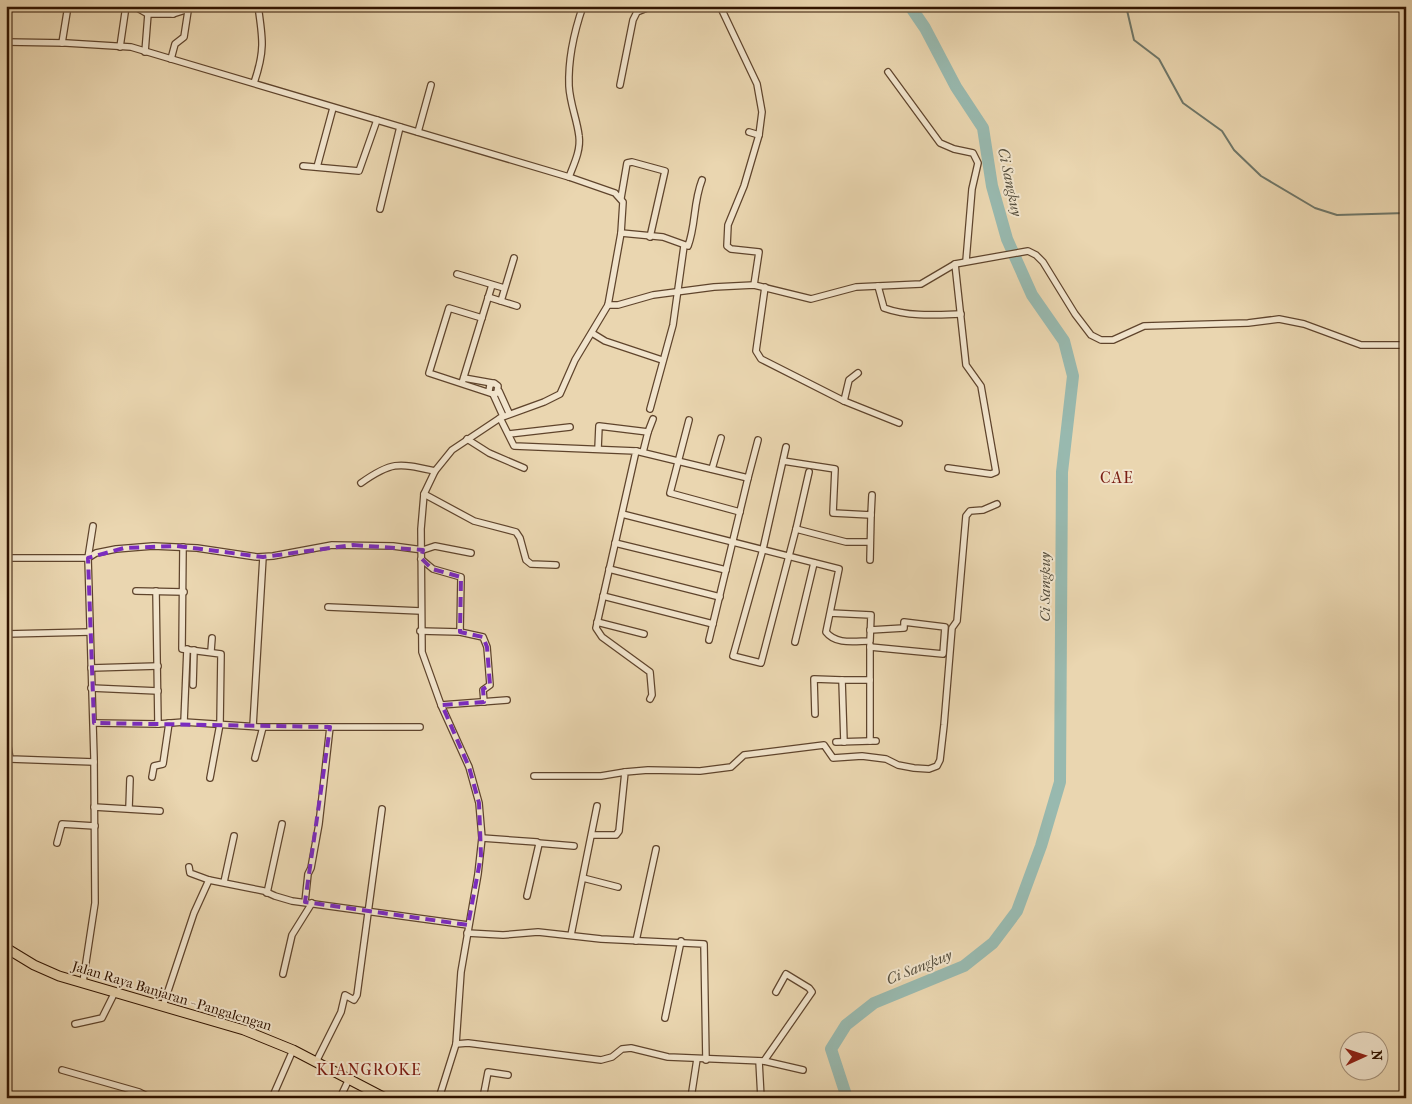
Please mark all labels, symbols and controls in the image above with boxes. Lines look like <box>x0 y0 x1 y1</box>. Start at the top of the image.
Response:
water label: Ci Sangkuy <box>994 146 1026 219</box>
district label: CAE <box>1100 468 1134 487</box>
water label: Ci Sangkuy <box>1036 551 1054 622</box>
water label: Ci Sangkuy <box>883 945 955 988</box>
street label: Jalan Raya Banjaran - Pangalengan <box>69 957 274 1035</box>
north arrow <box>1340 1032 1390 1082</box>
text: N <box>1368 1050 1385 1061</box>
district label: KIANGROKE <box>316 1060 422 1079</box>

